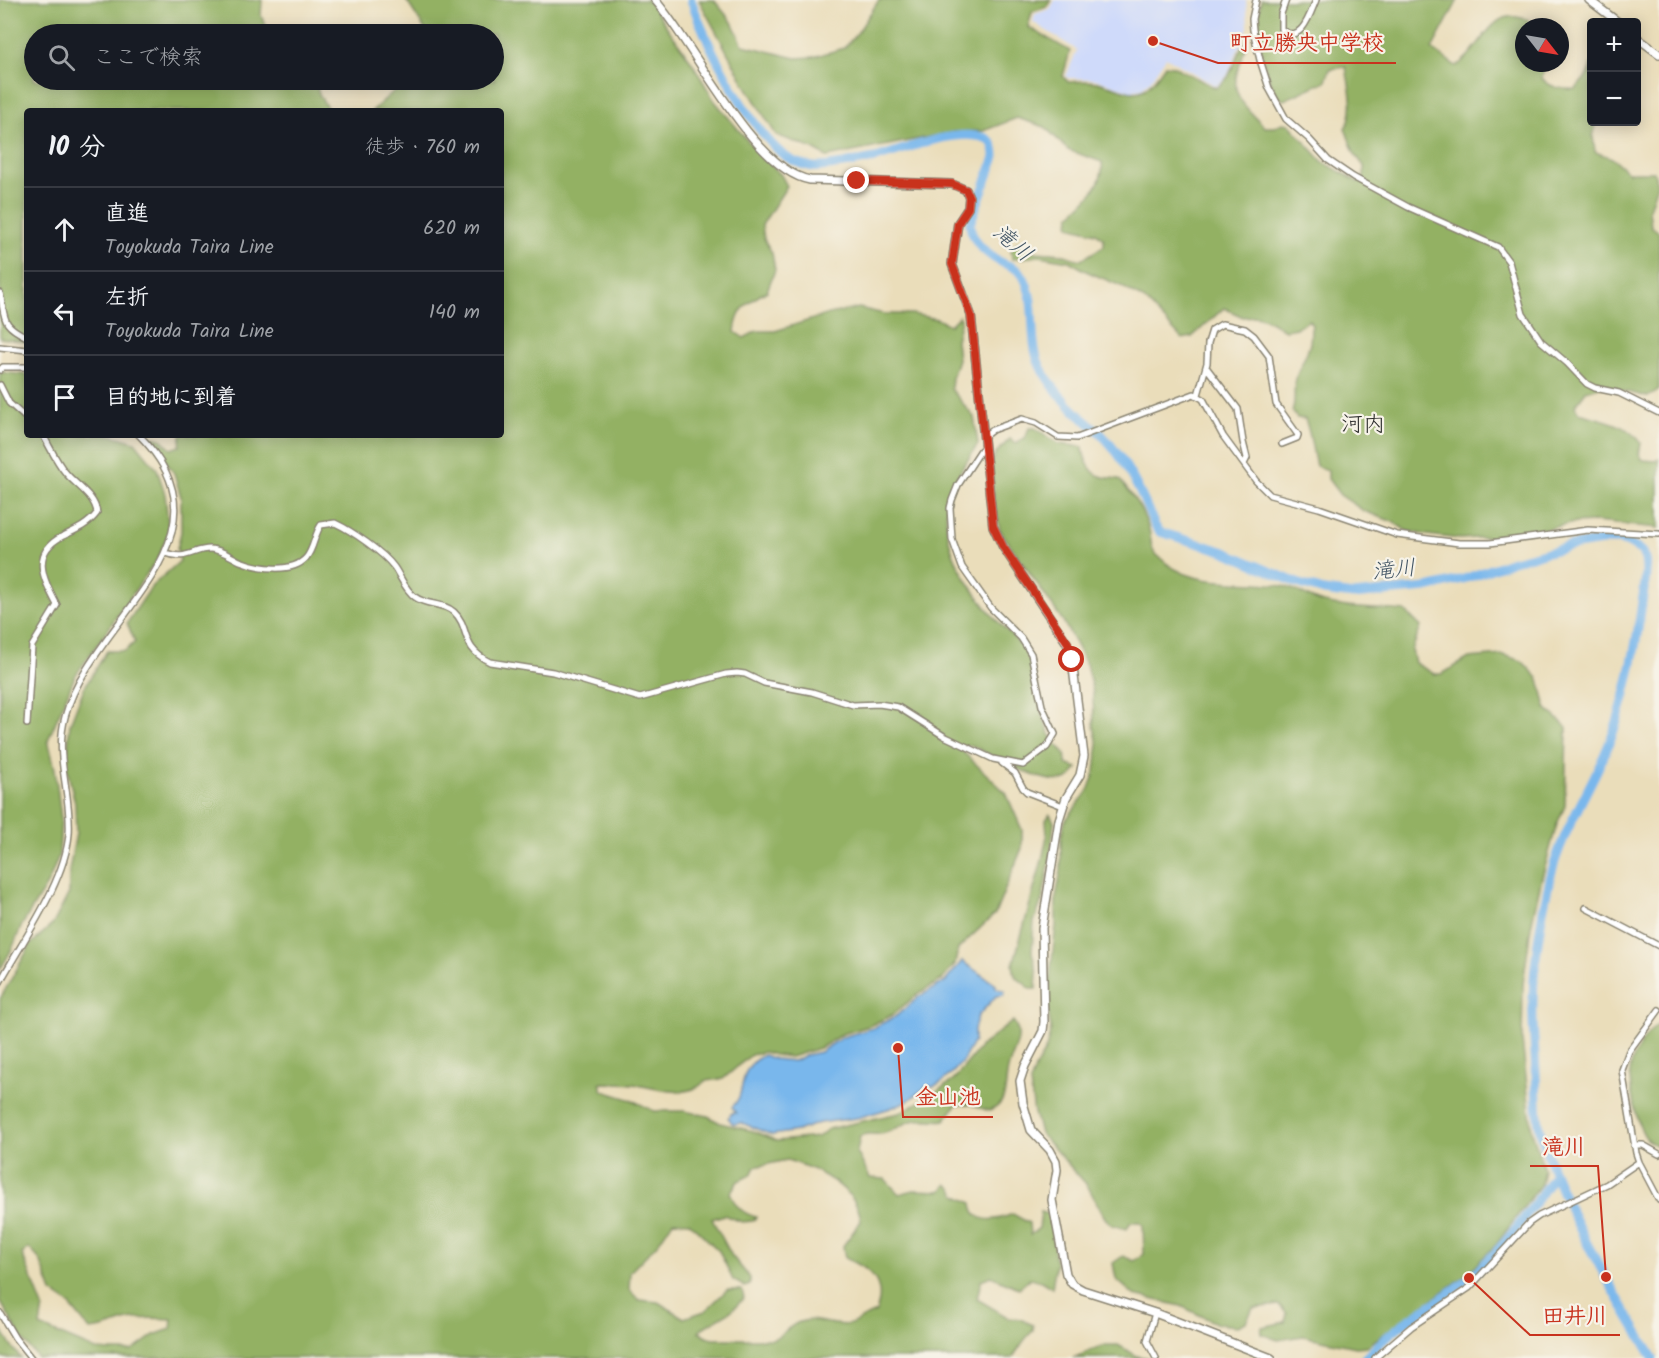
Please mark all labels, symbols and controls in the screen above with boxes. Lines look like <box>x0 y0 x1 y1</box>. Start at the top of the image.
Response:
north arrow <box>1515 18 1569 72</box>
map controls <box>1587 18 1641 126</box>
button: + <box>1587 18 1641 72</box>
callout: 町立勝央中学校 <box>1218 23 1396 63</box>
search box <box>24 24 504 90</box>
text: 町立勝央中学校 <box>1230 27 1384 62</box>
icon: search <box>45 41 78 74</box>
text: ここで検索 <box>93 41 203 76</box>
button: − <box>1587 72 1641 126</box>
text: 10 分 <box>48 127 105 169</box>
text: 徒歩 · 760 m <box>365 132 480 164</box>
route end <box>843 167 869 193</box>
text: 直進 <box>105 197 149 232</box>
icon: ahead <box>48 213 81 246</box>
text: 620 m <box>423 213 480 245</box>
water label: 滝川 <box>984 216 1040 272</box>
text: Toyokuda Taira Line <box>105 232 274 264</box>
text: 左折 <box>105 281 149 316</box>
icon: left <box>48 297 81 330</box>
text: 140 m <box>429 297 480 329</box>
text: Toyokuda Taira Line <box>105 316 274 348</box>
icon: arrive <box>48 381 81 414</box>
text: 目的地に到着 <box>105 381 237 416</box>
district label: 河内 <box>1341 408 1385 443</box>
water label: 滝川 <box>1370 551 1418 591</box>
route start <box>1058 646 1084 672</box>
callout: 金山池 <box>903 1077 993 1117</box>
text: 金山池 <box>915 1081 981 1116</box>
callout: 滝川 <box>1530 1126 1598 1166</box>
text: 滝川 <box>1542 1131 1586 1166</box>
callout: 田井川 <box>1530 1295 1620 1335</box>
text: 田井川 <box>1542 1300 1608 1335</box>

